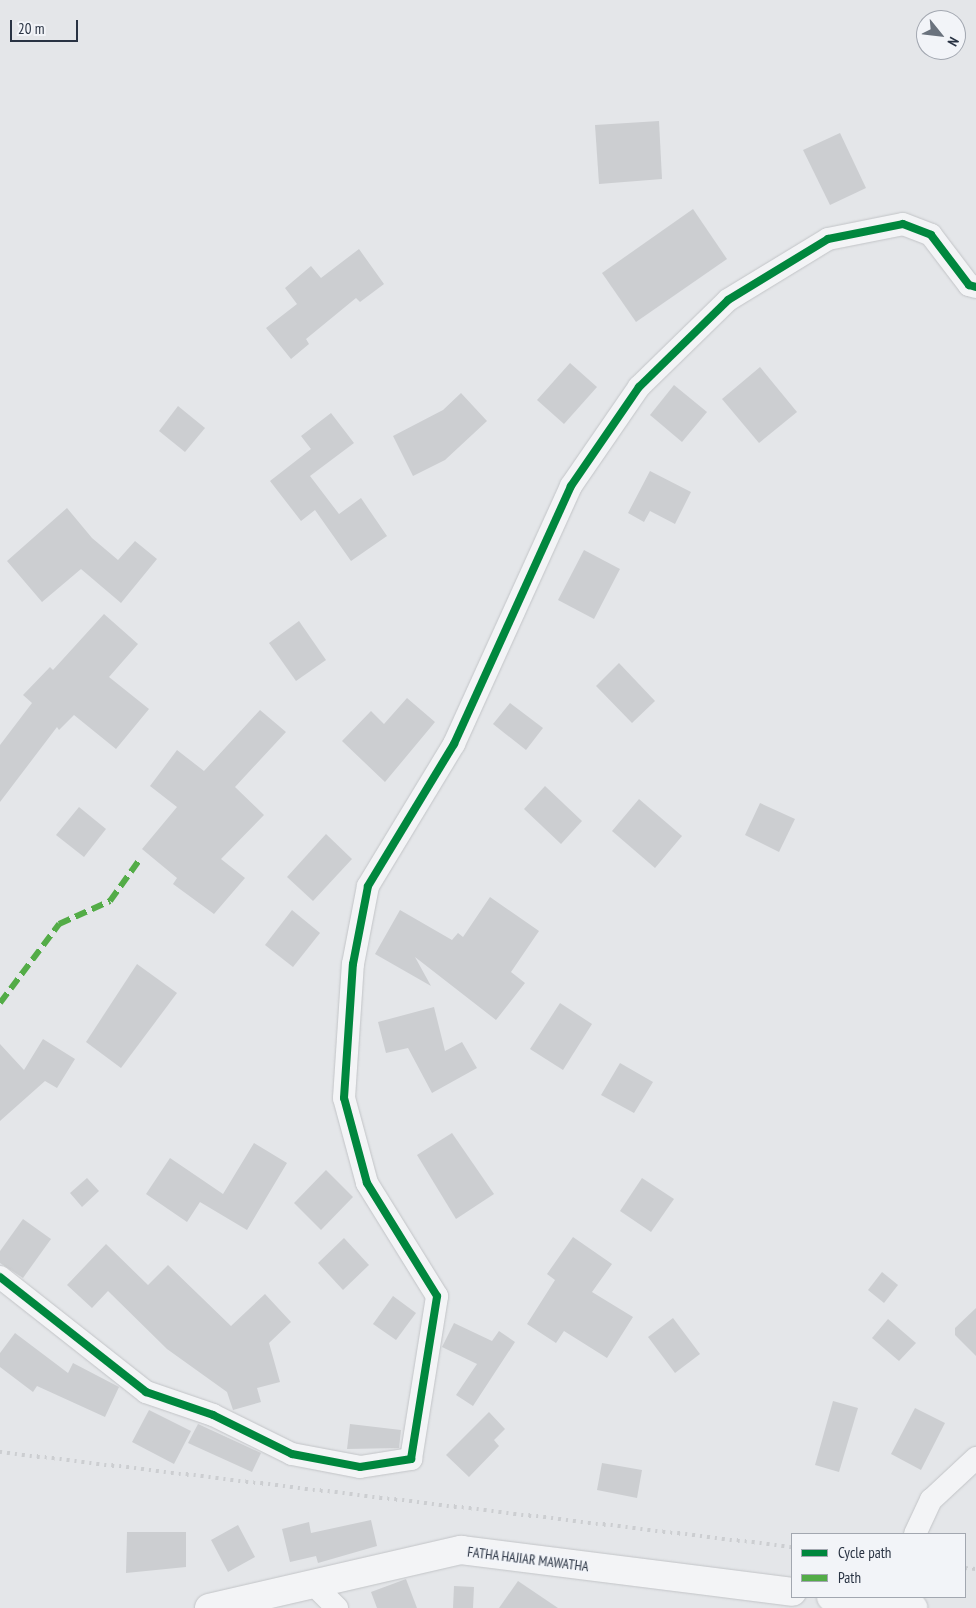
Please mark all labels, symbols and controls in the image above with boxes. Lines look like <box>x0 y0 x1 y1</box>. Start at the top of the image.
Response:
scale bar <box>12 10 80 42</box>
north arrow <box>916 10 966 60</box>
text: 20 m <box>18 19 44 38</box>
text: N <box>944 34 963 49</box>
legend <box>791 1533 966 1598</box>
street label: FATHA HAJIAR MAWATHA <box>466 1543 590 1575</box>
text: Cycle path <box>838 1543 891 1562</box>
text: Path <box>838 1568 861 1587</box>

